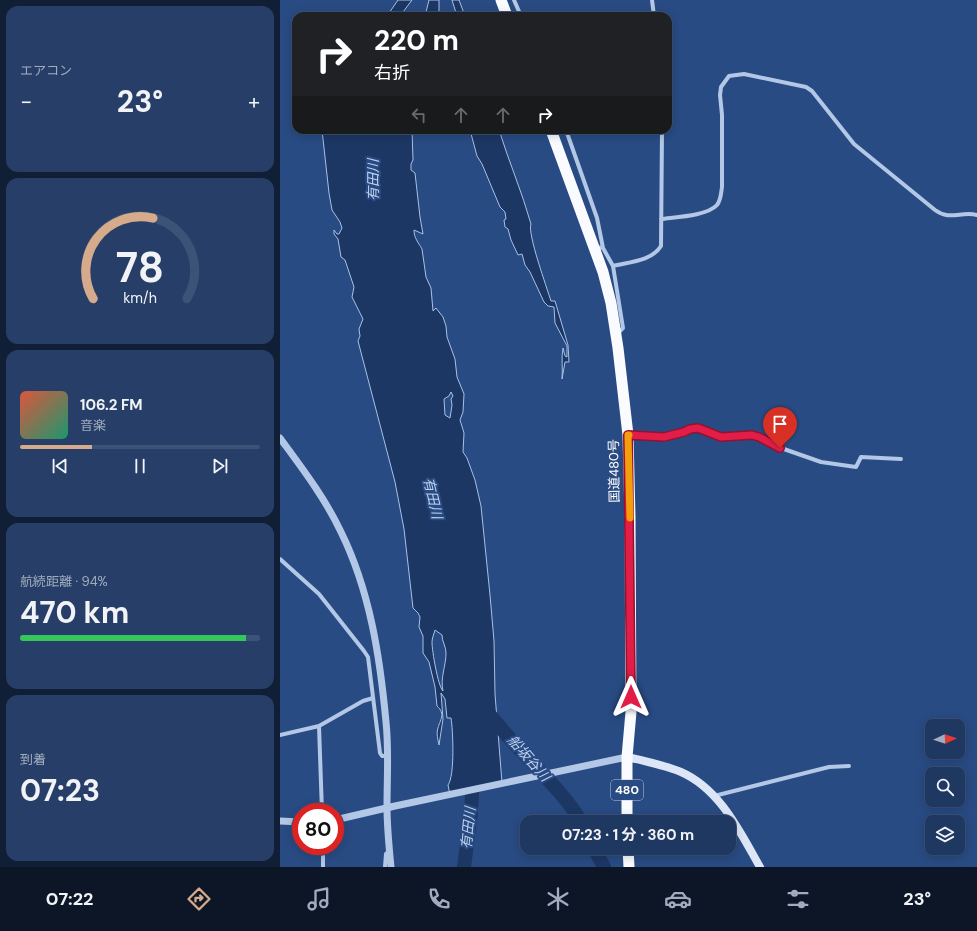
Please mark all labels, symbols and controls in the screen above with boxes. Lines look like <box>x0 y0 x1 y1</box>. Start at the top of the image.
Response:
text: 220 m <box>374 22 459 59</box>
icon: right <box>308 28 360 80</box>
text: 右折 <box>374 61 410 85</box>
text: エアコン <box>20 62 72 79</box>
text: 23° <box>117 82 163 121</box>
text: − <box>20 87 32 116</box>
text: + <box>248 87 260 116</box>
icon: left <box>408 104 430 126</box>
icon: ahead <box>450 104 472 126</box>
icon: ahead <box>492 104 514 126</box>
icon: right <box>534 104 556 126</box>
water label: 有田川 <box>364 157 382 201</box>
text: 78 <box>116 241 164 295</box>
text: km/h <box>123 289 157 307</box>
text: 106.2 FM <box>80 395 143 415</box>
pin <box>763 407 797 448</box>
icon: arrive <box>769 413 791 435</box>
text: 音楽 <box>80 417 106 434</box>
street label: 国道480号 <box>605 439 623 503</box>
icon: previous <box>49 455 71 477</box>
icon: pause <box>129 455 151 477</box>
icon: next <box>209 455 231 477</box>
water label: 有田川 <box>420 476 447 522</box>
text: 航続距離 · 94% <box>20 573 108 590</box>
text: 470 km <box>20 593 129 632</box>
position arrow <box>610 676 652 718</box>
north arrow <box>925 719 965 759</box>
map controls <box>925 719 965 855</box>
water label: 船坂谷川 <box>504 731 555 787</box>
text: 到着 <box>20 751 46 768</box>
button: search <box>925 767 965 807</box>
text: 07:23 <box>20 771 100 810</box>
road number: 480 <box>611 780 643 800</box>
speed limit sign: 80 <box>292 803 344 855</box>
water label: 有田川 <box>457 804 479 850</box>
button: layers <box>925 815 965 855</box>
text: 07:23 · 1 分 · 360 m <box>562 825 694 845</box>
icon: directions <box>185 885 213 913</box>
icon: music <box>305 885 333 913</box>
icon: phone <box>425 885 453 913</box>
icon: climate <box>544 885 572 913</box>
icon: car <box>664 885 692 913</box>
icon: filters <box>784 885 812 913</box>
text: 07:22 <box>46 887 93 911</box>
text: 23° <box>903 887 931 911</box>

